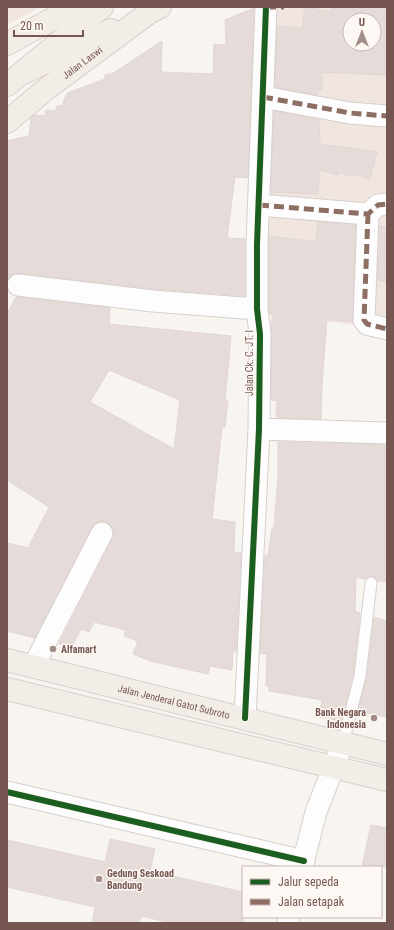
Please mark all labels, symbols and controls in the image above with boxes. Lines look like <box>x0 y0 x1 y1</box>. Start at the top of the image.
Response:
scale bar <box>14 12 83 38</box>
north arrow <box>342 12 382 52</box>
text: U <box>359 16 365 29</box>
text: 20 m <box>20 19 44 33</box>
street label: Jalan Laswi <box>60 44 104 81</box>
street label: Jalan Ck. C. JT. I <box>244 330 255 396</box>
marker: Alfamart <box>48 644 58 654</box>
place label: Alfamart <box>61 644 96 655</box>
street label: Jalan Jenderal Gatot Subroto <box>117 683 231 721</box>
place label: Bank Negara Indonesia <box>315 707 366 730</box>
marker: Bank Negara Indonesia <box>369 713 379 723</box>
legend <box>242 866 382 918</box>
place label: Gedung Seskoad Bandung <box>107 868 174 891</box>
marker: Gedung Seskoad Bandung <box>94 874 104 884</box>
text: Jalur sepeda <box>278 875 339 889</box>
text: Jalan setapak <box>278 895 345 909</box>

